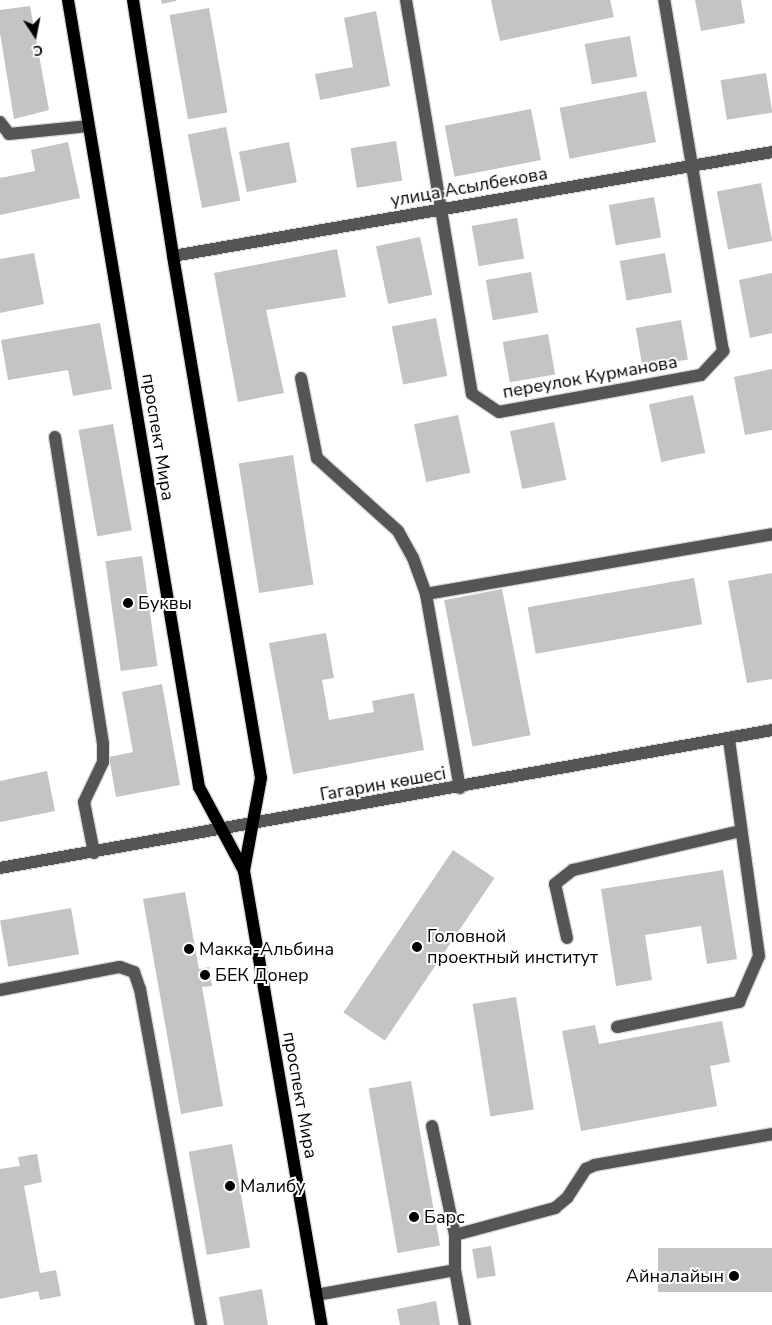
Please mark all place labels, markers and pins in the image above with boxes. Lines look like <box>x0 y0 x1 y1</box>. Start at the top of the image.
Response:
place label: Буквы <box>138 592 192 614</box>
marker: Буквы <box>122 597 134 609</box>
place label: Головной проектный институт <box>427 926 598 969</box>
place label: Макка-Альбина <box>199 938 334 960</box>
marker: Головной проектный институт <box>411 941 423 953</box>
marker: Макка-Альбина <box>183 943 195 955</box>
place label: БЕК Донер <box>215 964 309 986</box>
marker: БЕК Донер <box>199 969 211 981</box>
place label: Малибу <box>240 1175 305 1197</box>
marker: Малибу <box>224 1180 236 1192</box>
place label: Барс <box>424 1206 465 1228</box>
marker: Барс <box>408 1211 420 1223</box>
place label: Айналайын <box>626 1265 724 1287</box>
marker: Айналайын <box>728 1270 740 1282</box>

